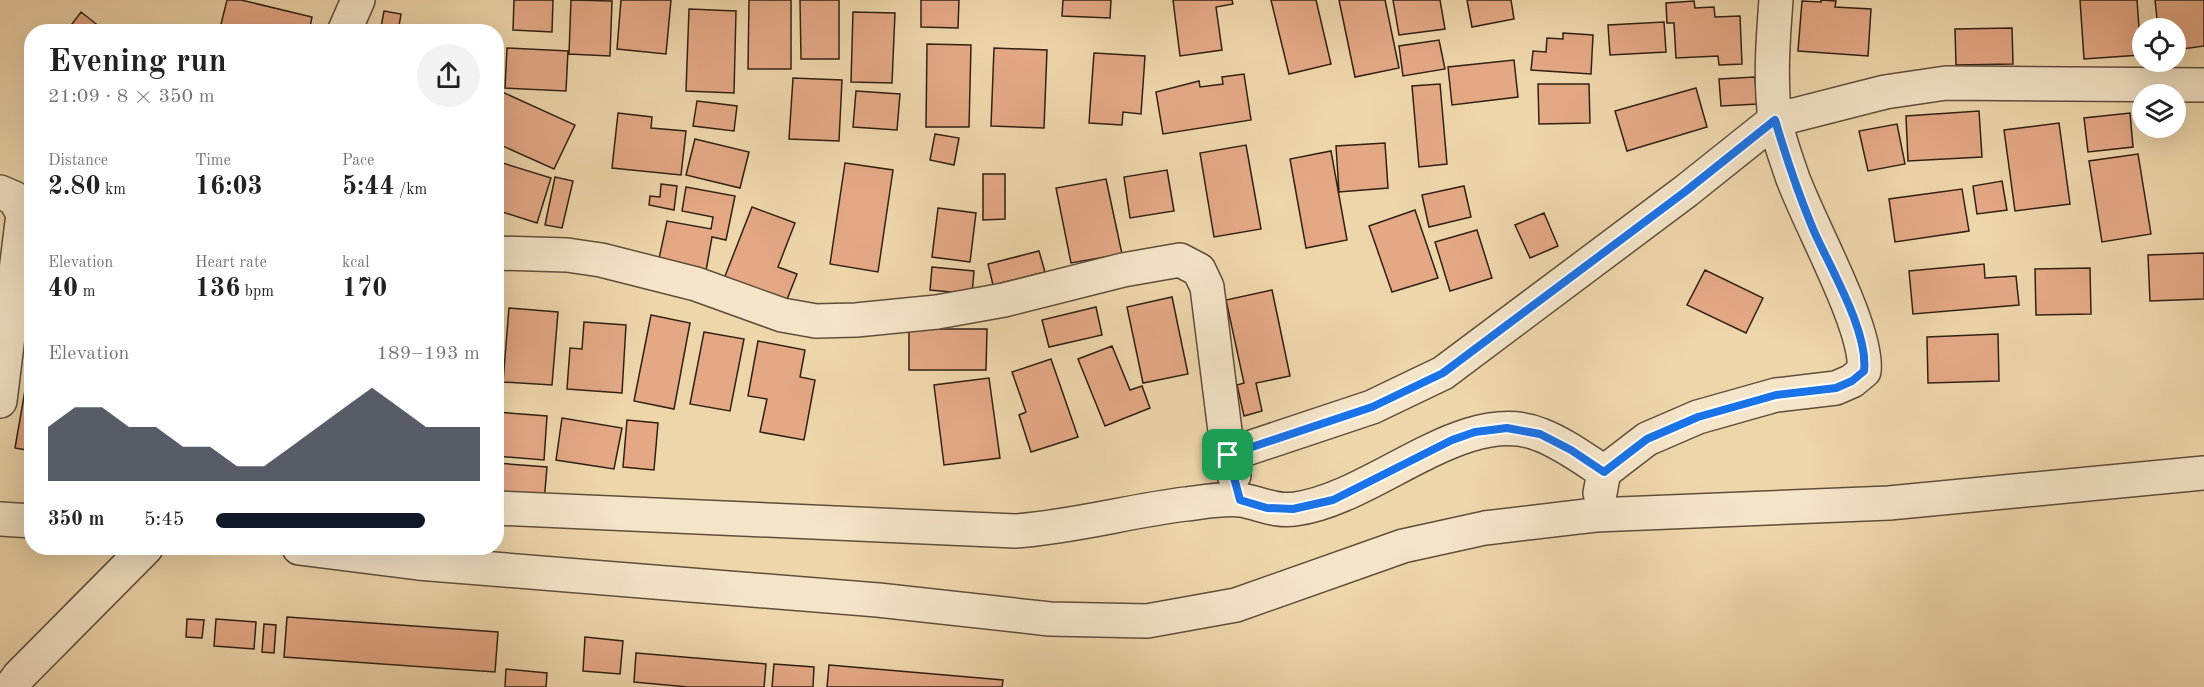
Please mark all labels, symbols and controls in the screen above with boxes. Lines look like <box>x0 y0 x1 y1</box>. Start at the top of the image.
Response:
map controls <box>2132 18 2186 138</box>
button: locate <box>2132 18 2186 72</box>
button: share <box>417 44 480 107</box>
text: Evening run <box>48 46 227 79</box>
button: layers <box>2132 84 2186 138</box>
text: 21:09 · 8 × 350 m <box>48 87 215 107</box>
text: Distance <box>48 153 108 169</box>
text: Time <box>195 153 231 169</box>
text: Pace <box>342 153 374 169</box>
text: 2.80 <box>48 174 101 200</box>
text: 16:03 <box>195 174 263 200</box>
text: 5:44 <box>342 174 395 200</box>
text: km <box>101 182 126 198</box>
text: /km <box>395 182 427 198</box>
text: Elevation <box>48 255 113 271</box>
text: Heart rate <box>195 255 267 271</box>
text: kcal <box>342 255 370 271</box>
text: 40 <box>48 276 78 302</box>
text: 136 <box>195 276 240 302</box>
text: 170 <box>342 276 387 302</box>
text: m <box>78 284 95 300</box>
text: bpm <box>240 284 274 300</box>
text: Elevation <box>48 344 129 364</box>
text: 189–193 m <box>377 344 480 364</box>
pin <box>1202 429 1253 480</box>
icon: arrive <box>1211 438 1244 471</box>
text: 350 m <box>48 510 104 530</box>
text: 5:45 <box>144 510 184 530</box>

